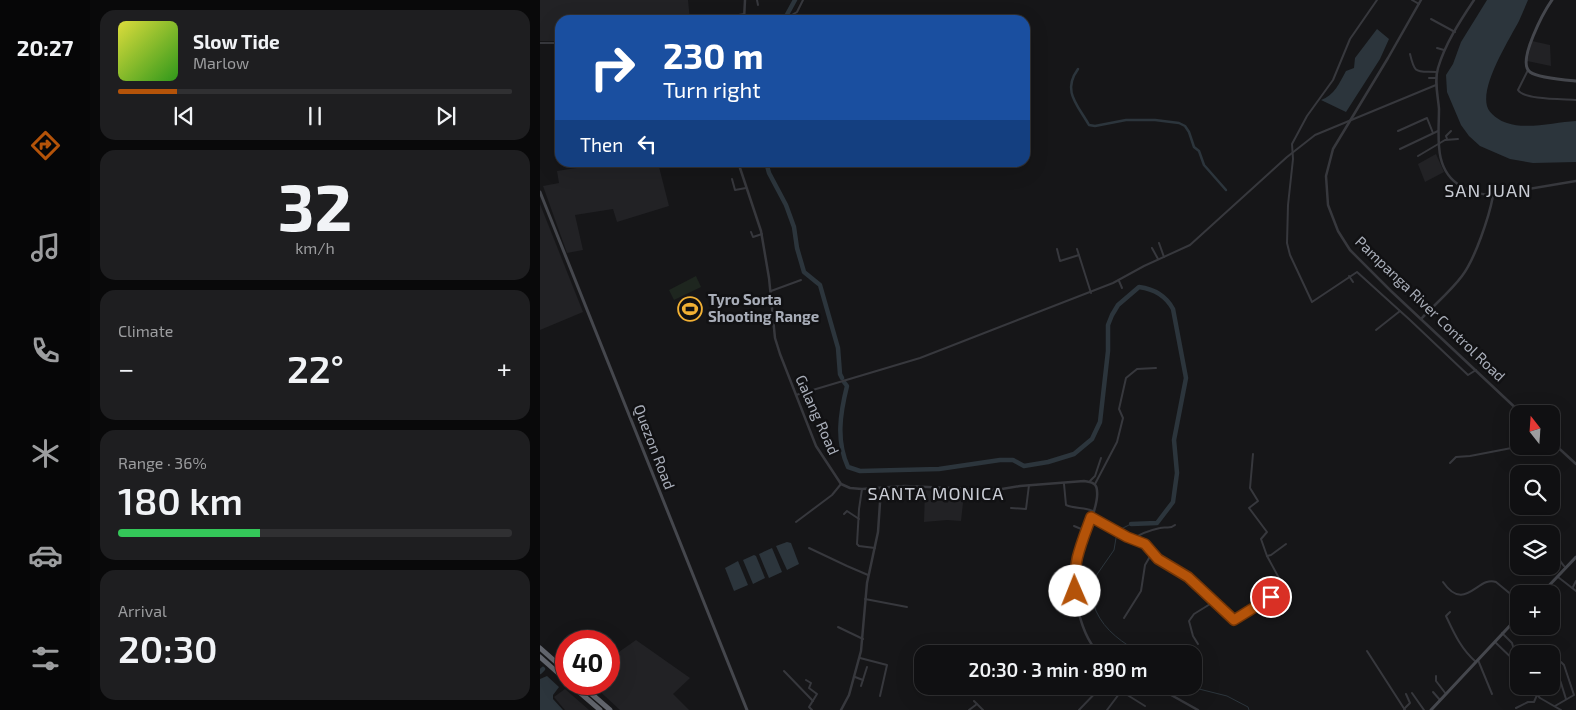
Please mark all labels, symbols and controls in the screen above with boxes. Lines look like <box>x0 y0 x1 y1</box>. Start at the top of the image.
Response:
text: Slow Tide <box>193 30 280 53</box>
text: 20:27 <box>17 34 73 60</box>
text: 230 m <box>663 34 764 76</box>
icon: right <box>580 35 645 100</box>
text: Marlow <box>193 53 249 72</box>
text: Turn right <box>663 76 761 102</box>
icon: previous <box>170 102 198 130</box>
icon: pause <box>301 102 329 130</box>
icon: next <box>432 102 460 130</box>
icon: directions <box>28 128 63 163</box>
icon: left <box>633 130 661 158</box>
text: Then <box>580 133 623 156</box>
text: 32 <box>278 166 352 244</box>
district label: SAN JUAN <box>1444 179 1532 201</box>
icon: music <box>28 230 63 265</box>
street label: Pampanga River Control Road <box>1352 232 1509 385</box>
text: km/h <box>295 238 335 257</box>
place label: Tyro Sorta Shooting Range <box>708 290 819 325</box>
sports icon: Tyro Sorta Shooting Range <box>677 296 703 322</box>
text: Climate <box>118 321 173 340</box>
icon: phone <box>28 333 63 368</box>
text: 22° <box>287 345 344 391</box>
text: − <box>118 351 134 385</box>
text: + <box>497 351 512 385</box>
street label: Galang Road <box>792 372 843 457</box>
street label: Quezon Road <box>630 402 679 492</box>
north arrow <box>1510 405 1560 455</box>
map controls <box>1510 405 1560 695</box>
icon: climate <box>28 436 63 471</box>
text: Range · 36% <box>118 453 207 472</box>
button: search <box>1510 465 1560 515</box>
text: 180 km <box>118 477 243 523</box>
district label: SANTA MONICA <box>868 482 1004 504</box>
button: layers <box>1510 525 1560 575</box>
icon: car <box>28 538 63 573</box>
position arrow <box>1048 564 1100 616</box>
pin <box>1250 576 1292 618</box>
icon: arrive <box>1257 583 1285 611</box>
button: + <box>1510 585 1560 635</box>
text: Arrival <box>118 601 167 620</box>
text: 20:30 <box>118 625 218 671</box>
speed limit sign: 40 <box>555 630 620 695</box>
icon: filters <box>28 641 63 676</box>
button: − <box>1510 645 1560 695</box>
text: 20:30 · 3 min · 890 m <box>969 658 1147 681</box>

